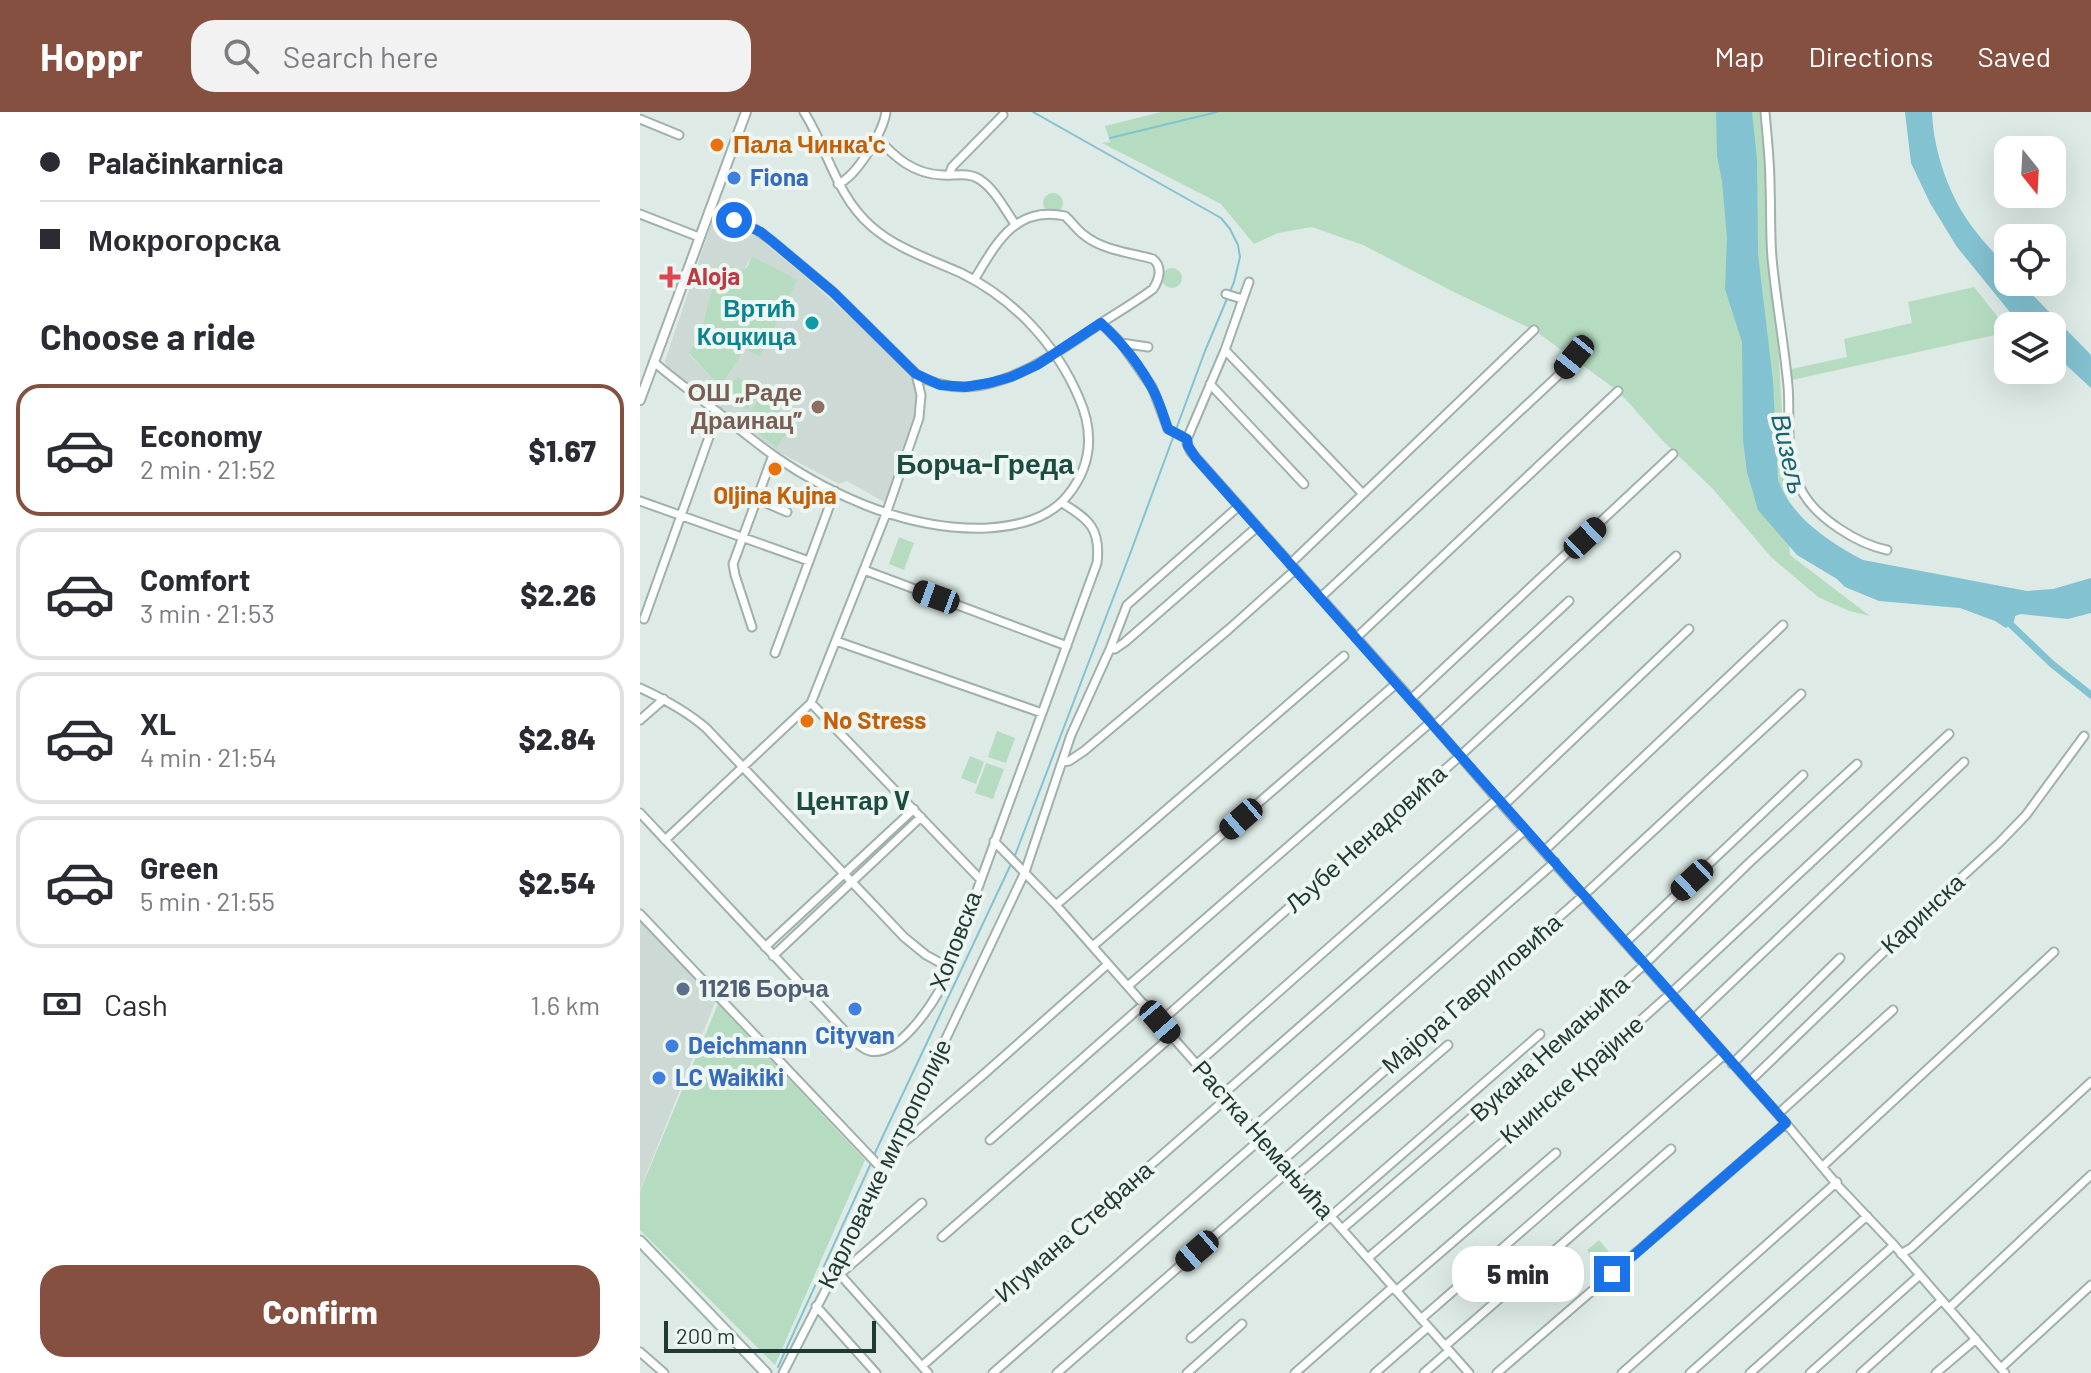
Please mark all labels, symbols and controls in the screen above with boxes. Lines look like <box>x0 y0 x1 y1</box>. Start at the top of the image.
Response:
search box <box>191 20 751 92</box>
text: Hoppr <box>40 33 143 79</box>
icon: search <box>219 34 263 78</box>
text: Search here <box>283 38 439 74</box>
text: Map <box>1715 39 1764 73</box>
text: Directions <box>1808 39 1934 73</box>
text: Saved <box>1978 39 2051 73</box>
place label: Пала Чинка'с <box>733 129 886 158</box>
marker: Пала Чинка'с <box>708 136 726 154</box>
north arrow <box>1994 136 2066 208</box>
map controls <box>1994 136 2066 384</box>
text: Palačinkarnica <box>88 144 284 180</box>
place label: Fiona <box>750 162 809 191</box>
marker: Fiona <box>725 169 743 187</box>
route start <box>716 202 752 238</box>
text: Мокрогорска <box>88 221 280 257</box>
button: locate <box>1994 224 2066 296</box>
place label: Aloja <box>686 261 740 290</box>
marker: Aloja <box>661 268 679 286</box>
place label: Вртић Коцкица <box>697 293 797 350</box>
button: layers <box>1994 312 2066 384</box>
text: Choose a ride <box>40 314 256 357</box>
marker: Вртић Коцкица <box>803 314 821 332</box>
car <box>1550 331 1598 383</box>
place label: ОШ „Раде Драинац” <box>688 377 802 434</box>
marker: ОШ „Раде Драинац” <box>809 398 827 416</box>
water label: Визељ <box>1766 410 1815 497</box>
icon: car <box>44 414 116 486</box>
text: Economy <box>140 417 263 453</box>
text: $1.67 <box>529 432 596 468</box>
district label: Борча-Греда <box>896 446 1074 480</box>
text: 2 min · 21:52 <box>140 453 276 484</box>
marker: Oljina Kujna <box>766 460 784 478</box>
place label: Oljina Kujna <box>713 480 837 509</box>
car <box>1559 513 1611 563</box>
icon: car <box>44 558 116 630</box>
text: Comfort <box>140 561 250 597</box>
text: $2.26 <box>520 576 596 612</box>
car <box>909 578 963 616</box>
text: 3 min · 21:53 <box>140 597 275 628</box>
icon: car <box>44 702 116 774</box>
text: XL <box>140 705 176 741</box>
place label: No Stress <box>823 705 926 734</box>
marker: No Stress <box>798 712 816 730</box>
text: $2.84 <box>518 720 596 756</box>
text: 4 min · 21:54 <box>140 741 277 772</box>
street label: Љубе Ненадовића <box>1278 758 1452 918</box>
district label: Центар V <box>796 784 910 815</box>
car <box>1215 794 1267 844</box>
icon: car <box>44 846 116 918</box>
text: Green <box>140 849 219 885</box>
car <box>1666 855 1718 905</box>
text: $2.54 <box>519 864 596 900</box>
street label: Каринска <box>1874 866 1970 959</box>
text: 5 min · 21:55 <box>140 885 275 916</box>
street label: Хоповска <box>922 886 987 994</box>
street label: Мајора Гавриловића <box>1375 906 1567 1079</box>
street label: Вукана Немањића <box>1464 969 1635 1127</box>
place label: 11216 Борча <box>699 973 830 1002</box>
marker: 11216 Борча <box>674 980 692 998</box>
icon: cash <box>40 982 84 1026</box>
text: Cash <box>104 986 168 1022</box>
text: 1.6 km <box>531 989 600 1020</box>
car <box>1135 996 1185 1048</box>
marker: Cityvan <box>846 1000 864 1018</box>
street label: Книнске Крајине <box>1493 1009 1649 1149</box>
place label: Cityvan <box>815 1020 895 1049</box>
place label: Deichmann <box>688 1030 807 1059</box>
street label: Карловачке митрополије <box>811 1034 957 1293</box>
marker: Deichmann <box>663 1037 681 1055</box>
street label: Растка Немањића <box>1187 1054 1341 1225</box>
place label: LC Waikiki <box>675 1062 784 1091</box>
marker: LC Waikiki <box>650 1069 668 1087</box>
street label: Игумана Стефана <box>988 1154 1159 1307</box>
car <box>1171 1226 1223 1276</box>
callout: 5 min <box>1452 1246 1584 1302</box>
route end <box>1594 1256 1630 1292</box>
text: 5 min <box>1487 1258 1549 1289</box>
button: Confirm <box>40 1265 600 1357</box>
scale bar <box>664 1317 876 1353</box>
text: 200 m <box>676 1322 735 1348</box>

